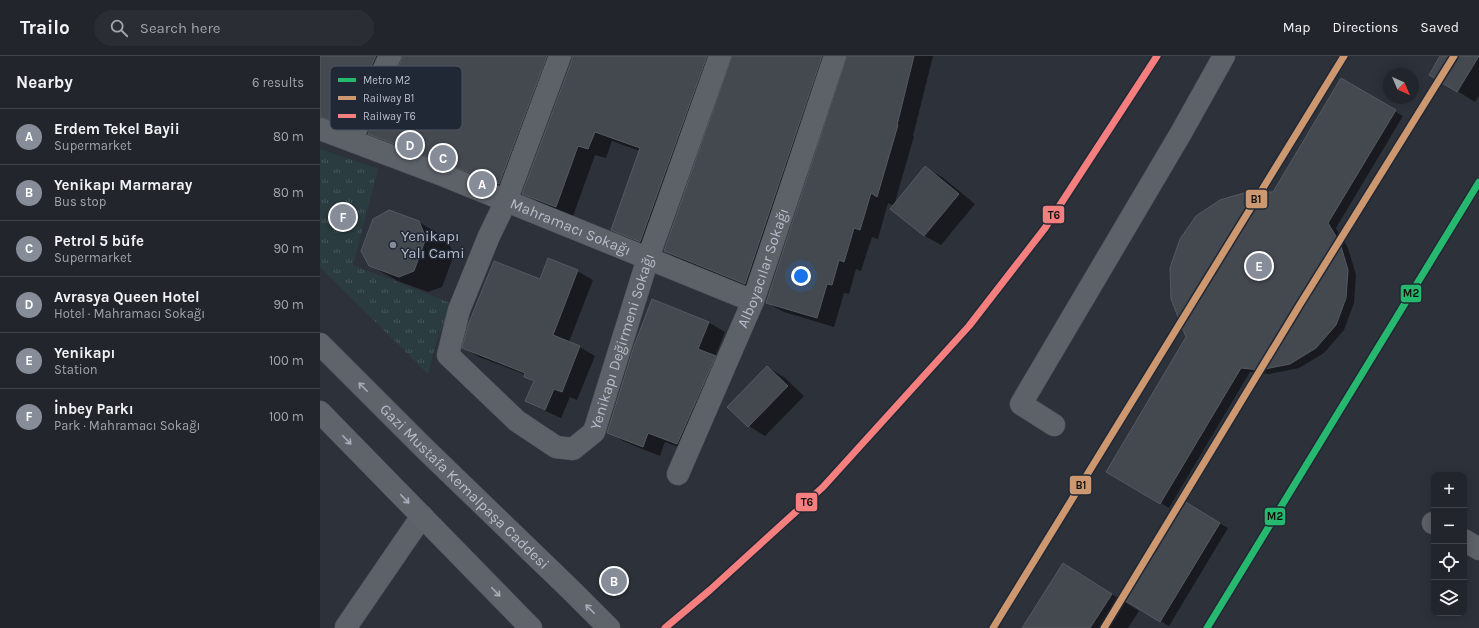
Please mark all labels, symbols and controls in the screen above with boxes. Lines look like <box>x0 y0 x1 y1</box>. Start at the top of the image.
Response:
search box <box>94 10 374 46</box>
text: Trailo <box>20 17 70 39</box>
icon: search <box>108 17 130 39</box>
text: Search here <box>140 19 221 37</box>
text: Map <box>1283 19 1311 36</box>
text: Directions <box>1333 19 1398 36</box>
text: Saved <box>1420 19 1459 36</box>
legend <box>330 66 462 130</box>
north arrow <box>1383 68 1419 104</box>
text: Nearby <box>16 72 73 92</box>
text: Metro M2 <box>363 74 410 87</box>
text: 6 results <box>252 75 304 90</box>
text: Railway B1 <box>363 92 414 105</box>
text: Railway T6 <box>363 110 416 123</box>
text: Erdem Tekel Bayii <box>54 120 180 138</box>
text: A <box>25 129 33 144</box>
text: 80 m <box>273 129 304 144</box>
pin: D <box>397 130 423 160</box>
text: Supermarket <box>54 138 132 153</box>
pin: C <box>430 143 456 173</box>
pin: A <box>469 169 495 199</box>
text: Yenikapı Marmaray <box>54 176 192 194</box>
text: B <box>25 185 33 200</box>
text: 80 m <box>273 185 304 200</box>
line badge: B1 <box>1245 189 1268 209</box>
text: B1 <box>1250 193 1262 206</box>
text: Bus stop <box>54 194 106 209</box>
street label: Mahramacı Sokağı <box>507 194 634 259</box>
pin: F <box>330 202 356 232</box>
line badge: T6 <box>1042 205 1065 224</box>
street label: Alboyacılar Sokağı <box>733 206 792 331</box>
text: T6 <box>1048 209 1061 222</box>
place label: Yenikapı Yalı Cami <box>401 227 465 262</box>
text: Petrol 5 büfe <box>54 232 144 250</box>
marker: Yenikapı Yalı Cami <box>388 240 398 250</box>
text: C <box>25 241 33 256</box>
text: 90 m <box>273 241 304 256</box>
text: Supermarket <box>54 250 132 265</box>
street label: Yenikapı Değirmeni Sokağı <box>586 251 658 432</box>
pin: E <box>1246 251 1272 281</box>
your location <box>791 266 811 286</box>
line badge: M2 <box>1400 284 1422 303</box>
text: M2 <box>1403 287 1419 300</box>
text: Avrasya Queen Hotel <box>54 288 200 306</box>
text: D <box>25 297 33 312</box>
text: 90 m <box>273 297 304 312</box>
text: Hotel · Mahramacı Sokağı <box>54 306 205 321</box>
text: Yenikapı <box>54 344 116 362</box>
text: E <box>25 353 33 368</box>
text: 100 m <box>269 353 304 368</box>
text: Station <box>54 362 98 377</box>
one-way arrow <box>358 382 368 392</box>
text: İnbey Parkı <box>54 400 134 418</box>
street label: Gazi Mustafa Kemalpaşa Caddesi <box>376 400 553 573</box>
text: F <box>25 409 33 424</box>
text: 100 m <box>269 409 304 424</box>
text: Park · Mahramacı Sokağı <box>54 418 200 433</box>
one-way arrow <box>342 435 352 445</box>
map controls <box>1431 472 1467 616</box>
button: + <box>1431 472 1467 508</box>
line badge: B1 <box>1069 475 1092 495</box>
text: B1 <box>1075 479 1087 492</box>
line badge: T6 <box>795 492 818 512</box>
one-way arrow <box>400 494 410 504</box>
text: T6 <box>801 496 814 509</box>
line badge: M2 <box>1264 507 1286 526</box>
button: − <box>1431 508 1467 544</box>
text: M2 <box>1267 510 1283 523</box>
button: locate <box>1431 544 1467 580</box>
pin: B <box>601 566 627 596</box>
button: layers <box>1431 580 1467 616</box>
one-way arrow <box>491 587 501 597</box>
one-way arrow <box>585 604 595 614</box>

